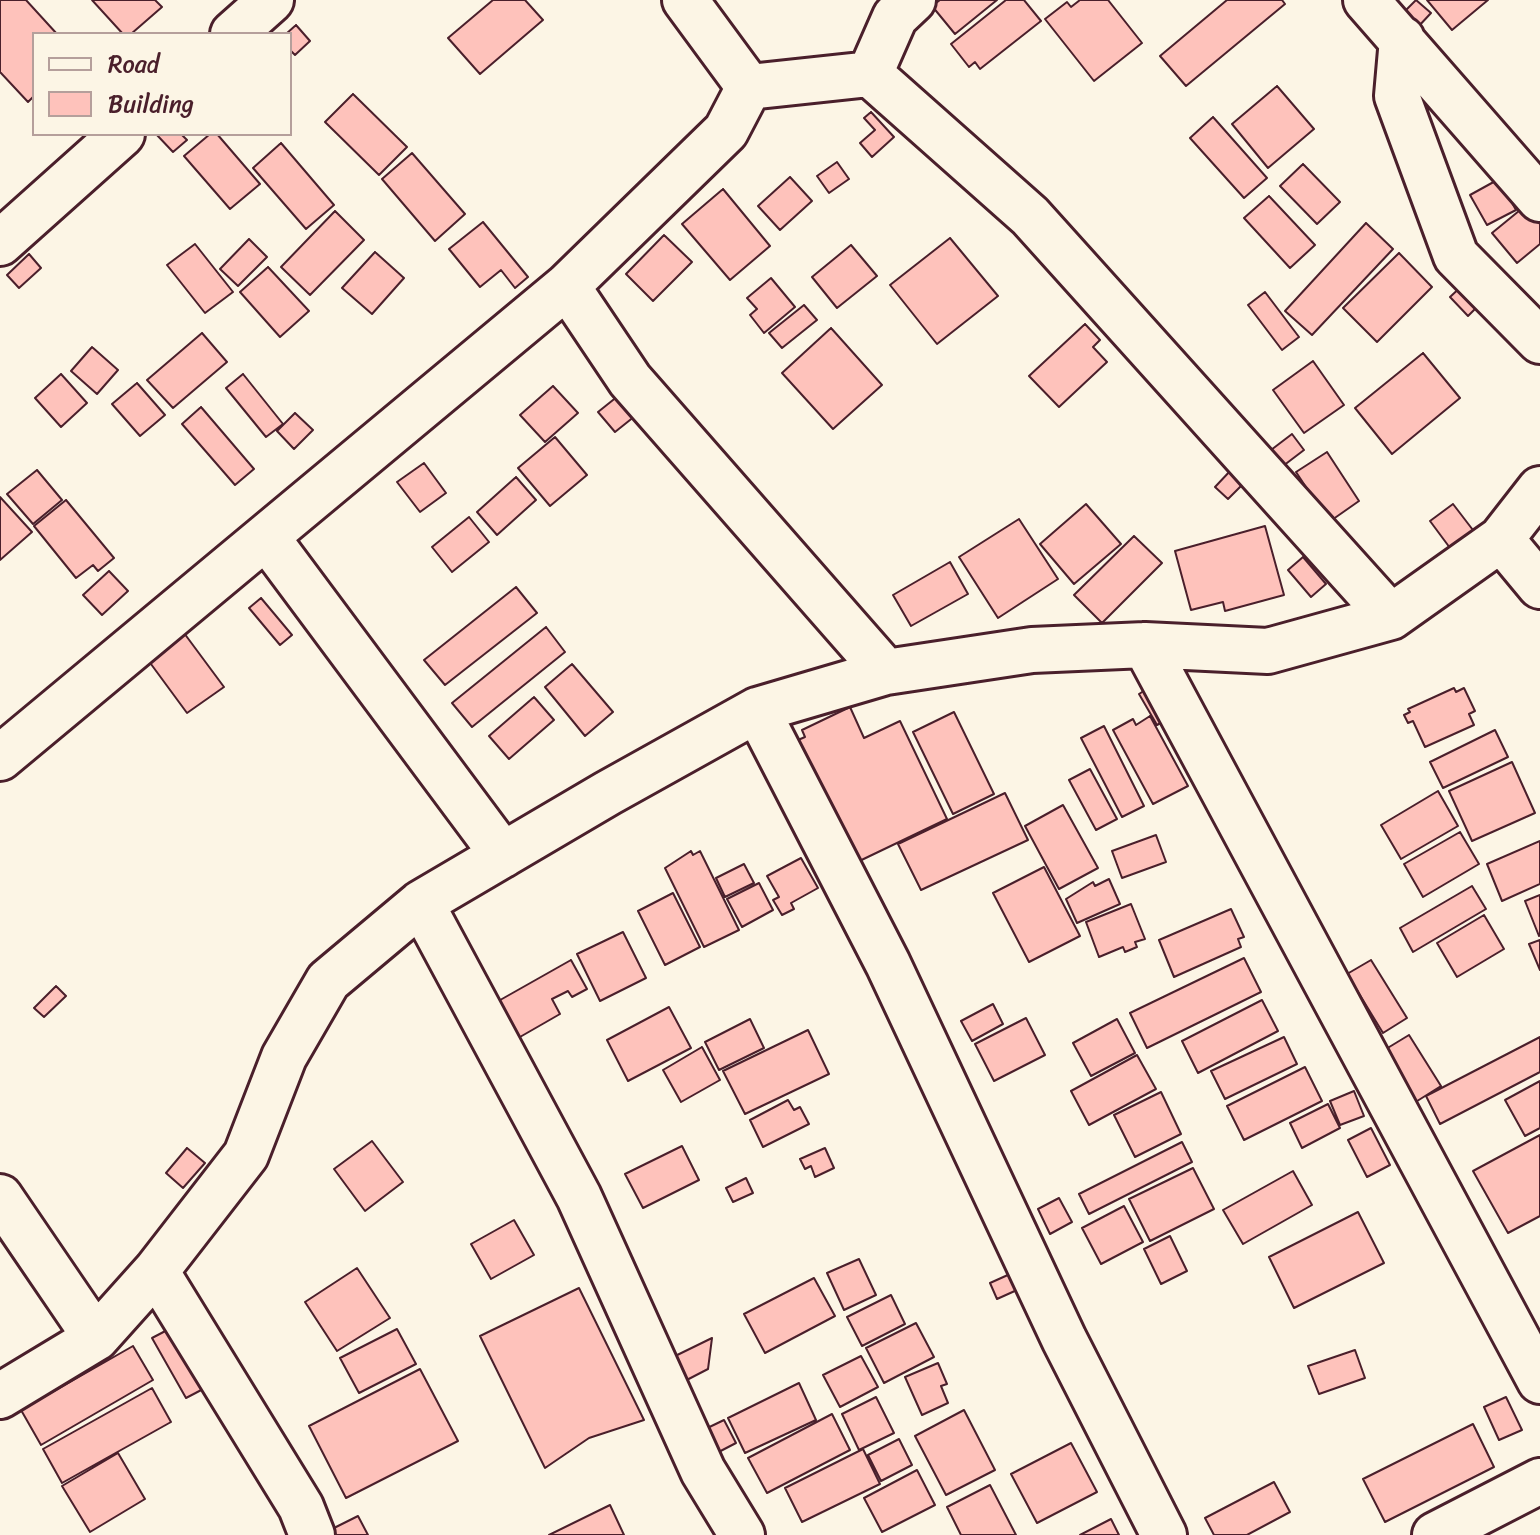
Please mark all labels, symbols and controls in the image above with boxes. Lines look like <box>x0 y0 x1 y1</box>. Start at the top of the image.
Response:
legend <box>32 32 292 136</box>
text: Road <box>108 43 159 85</box>
text: Building <box>108 83 194 125</box>

